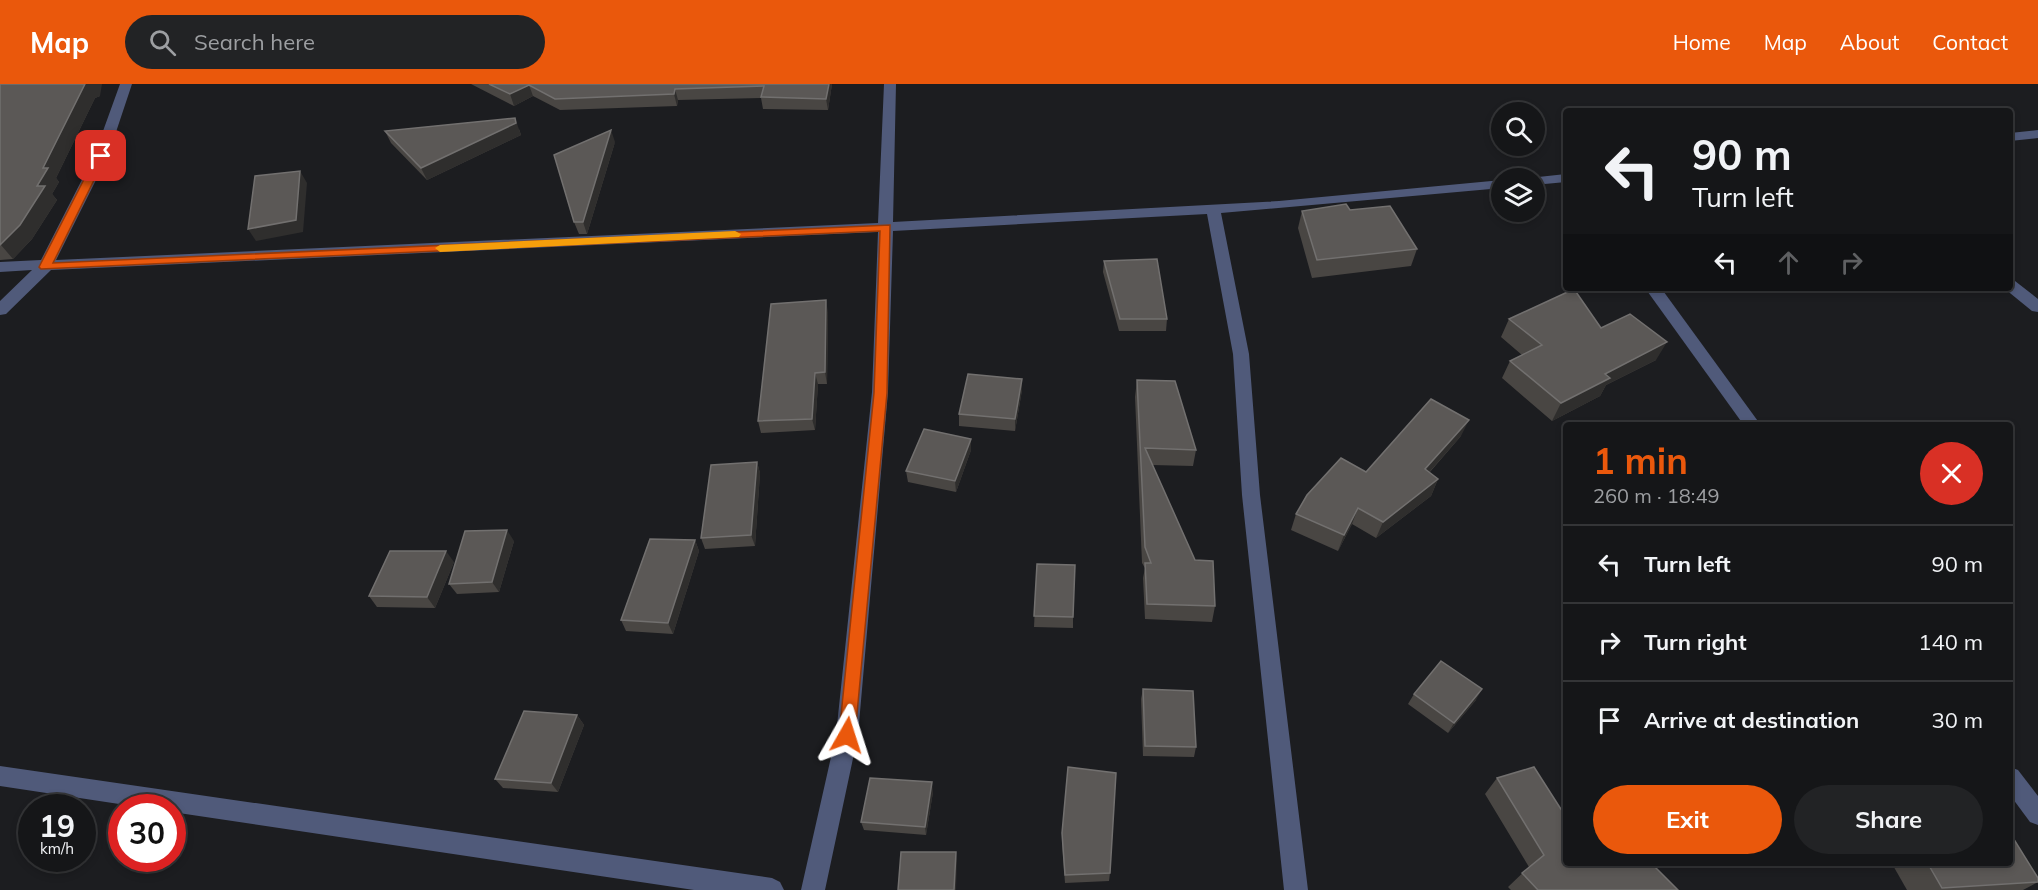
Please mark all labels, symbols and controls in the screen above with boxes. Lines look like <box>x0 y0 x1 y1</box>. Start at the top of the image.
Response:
search box <box>125 15 545 69</box>
text: Map <box>30 25 89 60</box>
icon: search <box>146 26 179 59</box>
text: Search here <box>194 28 315 56</box>
text: Home <box>1673 29 1731 55</box>
text: Map <box>1764 29 1807 55</box>
text: About <box>1840 29 1899 55</box>
text: Contact <box>1932 29 2008 55</box>
map controls <box>1491 102 1545 222</box>
button: search <box>1491 102 1545 156</box>
text: 90 m <box>1692 128 1792 181</box>
pin <box>75 130 126 181</box>
icon: left <box>1593 132 1671 210</box>
icon: arrive <box>84 139 117 172</box>
button: layers <box>1491 168 1545 222</box>
text: Turn left <box>1692 180 1794 214</box>
icon: left <box>1709 246 1742 279</box>
icon: ahead <box>1772 246 1805 279</box>
icon: right <box>1835 246 1868 279</box>
text: 1 min <box>1593 438 1688 483</box>
button: close <box>1920 442 1983 505</box>
text: 260 m · 18:49 <box>1593 483 1719 508</box>
icon: left <box>1593 548 1626 581</box>
text: Turn left <box>1644 550 1731 578</box>
text: 90 m <box>1932 550 1983 578</box>
icon: right <box>1593 626 1626 659</box>
text: Turn right <box>1644 628 1747 656</box>
text: 140 m <box>1918 628 1983 656</box>
position arrow <box>815 703 879 767</box>
icon: arrive <box>1593 704 1626 737</box>
text: Arrive at destination <box>1644 706 1859 734</box>
text: 30 m <box>1932 706 1983 734</box>
button: Exit <box>1593 785 1782 854</box>
button: Share <box>1794 785 1983 854</box>
speed limit sign: 30 <box>108 794 186 872</box>
text: 19 <box>39 807 75 845</box>
text: km/h <box>40 839 74 858</box>

